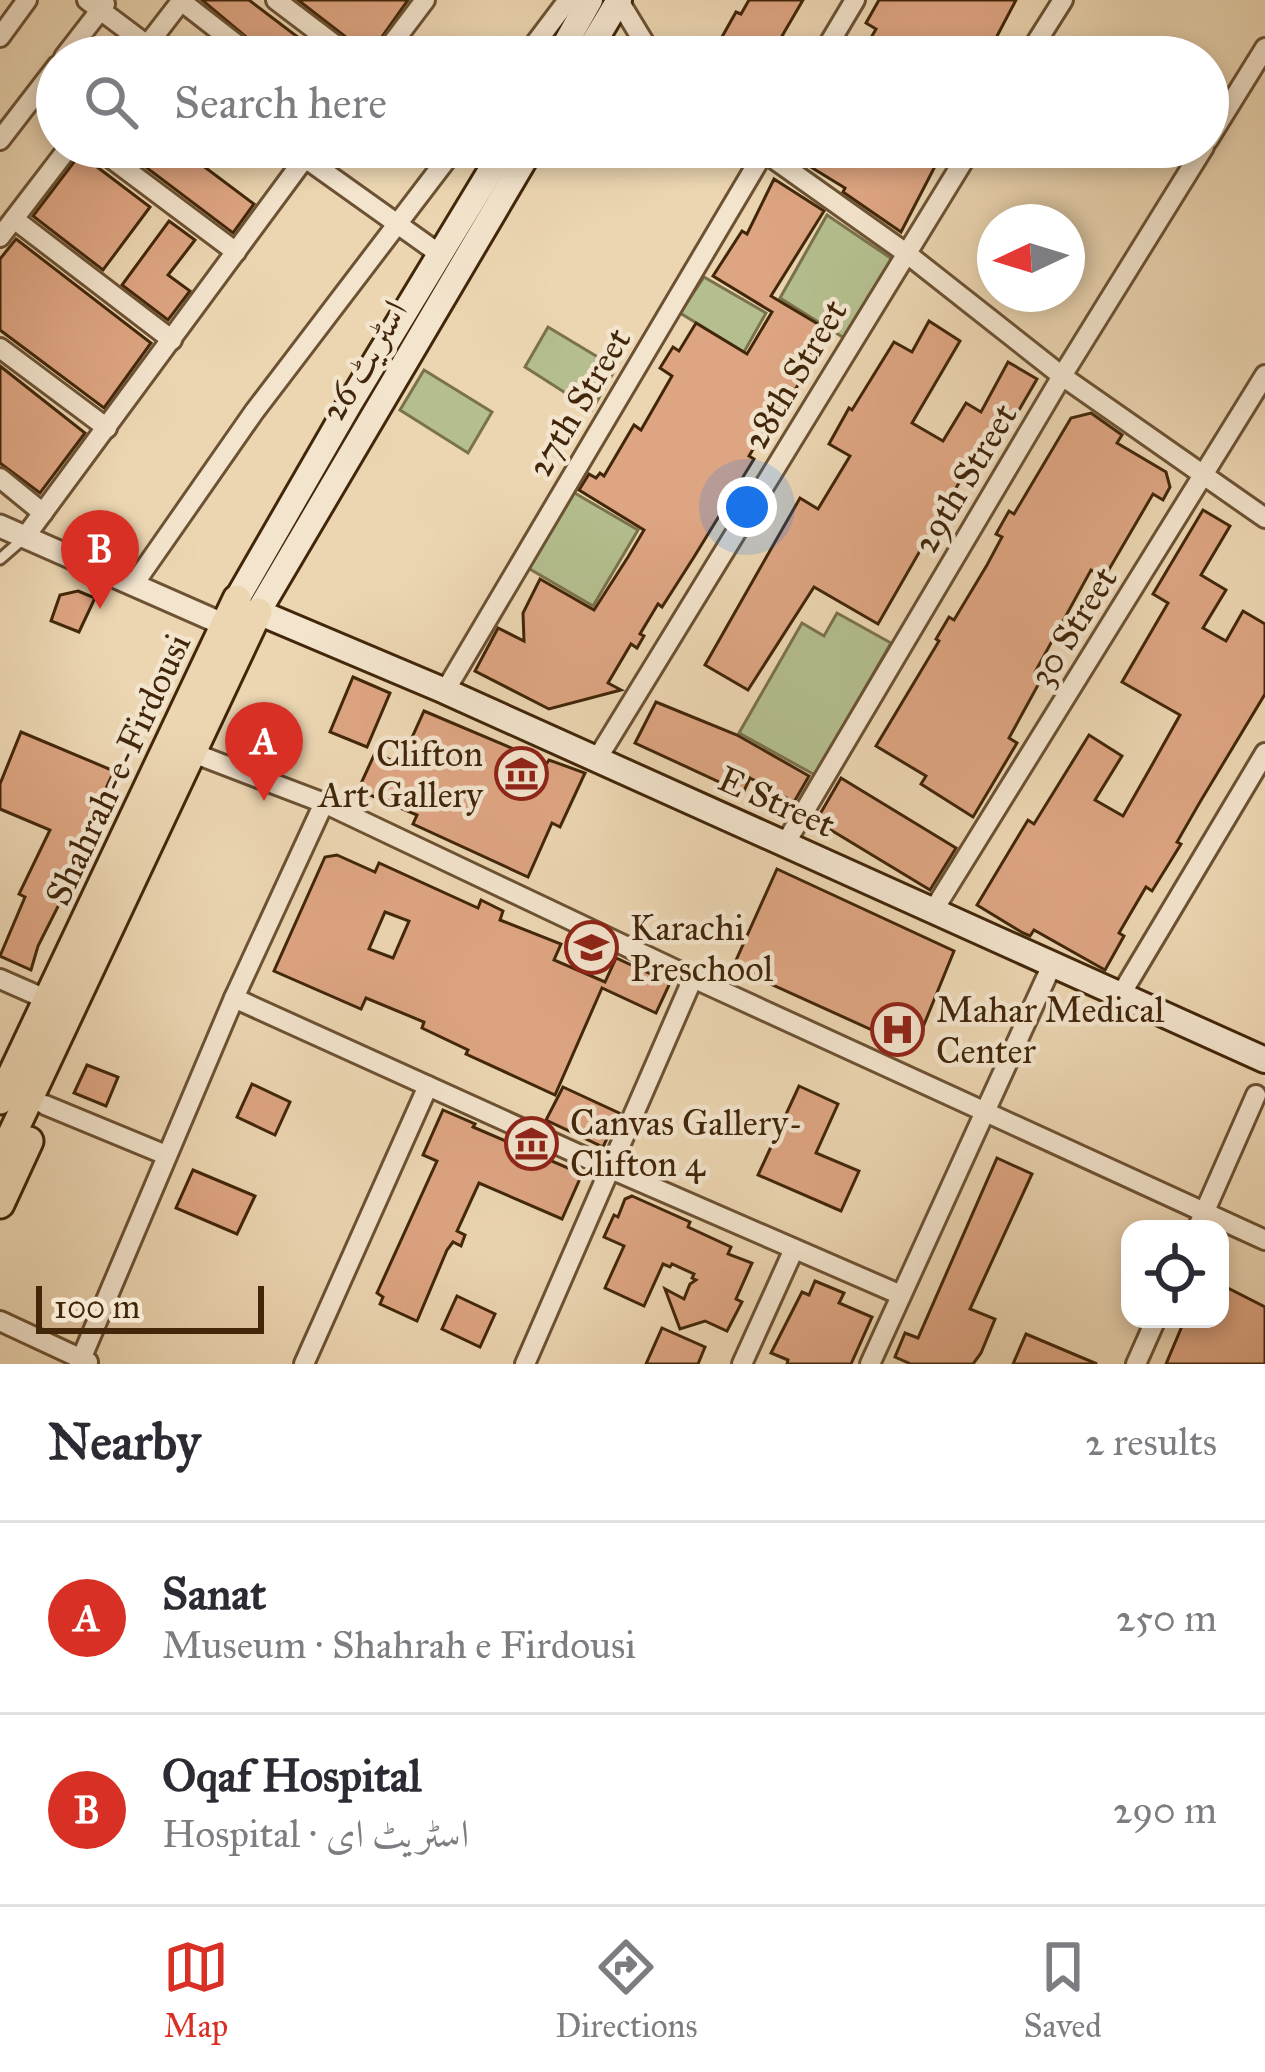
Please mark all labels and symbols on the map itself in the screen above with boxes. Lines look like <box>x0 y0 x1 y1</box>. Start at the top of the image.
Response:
north arrow <box>977 204 1085 312</box>
street label: 28th Street <box>733 291 857 457</box>
street label: اسٹریٹ 26 <box>311 292 417 429</box>
street label: 27th Street <box>517 320 641 485</box>
street label: 29th Street <box>903 395 1027 561</box>
your location <box>717 477 777 537</box>
pin: B <box>61 510 139 609</box>
street label: 30 Street <box>1019 558 1127 694</box>
street label: Shahrah-e-Firdousi <box>36 627 200 912</box>
pin: A <box>225 702 303 801</box>
place label: Clifton Art Gallery <box>317 732 484 817</box>
museum icon: Clifton Art Gallery <box>494 746 550 802</box>
street label: E Street <box>711 757 842 847</box>
place label: Karachi Preschool <box>630 906 774 991</box>
school or university icon: Karachi Preschool <box>563 920 619 976</box>
place label: Mahar Medical Center <box>936 988 1165 1073</box>
hospital icon: Mahar Medical Center <box>869 1002 925 1058</box>
place label: Canvas Gallery- Clifton 4 <box>570 1101 803 1186</box>
museum icon: Canvas Gallery- Clifton 4 <box>503 1115 559 1171</box>
scale bar <box>36 1280 264 1333</box>

